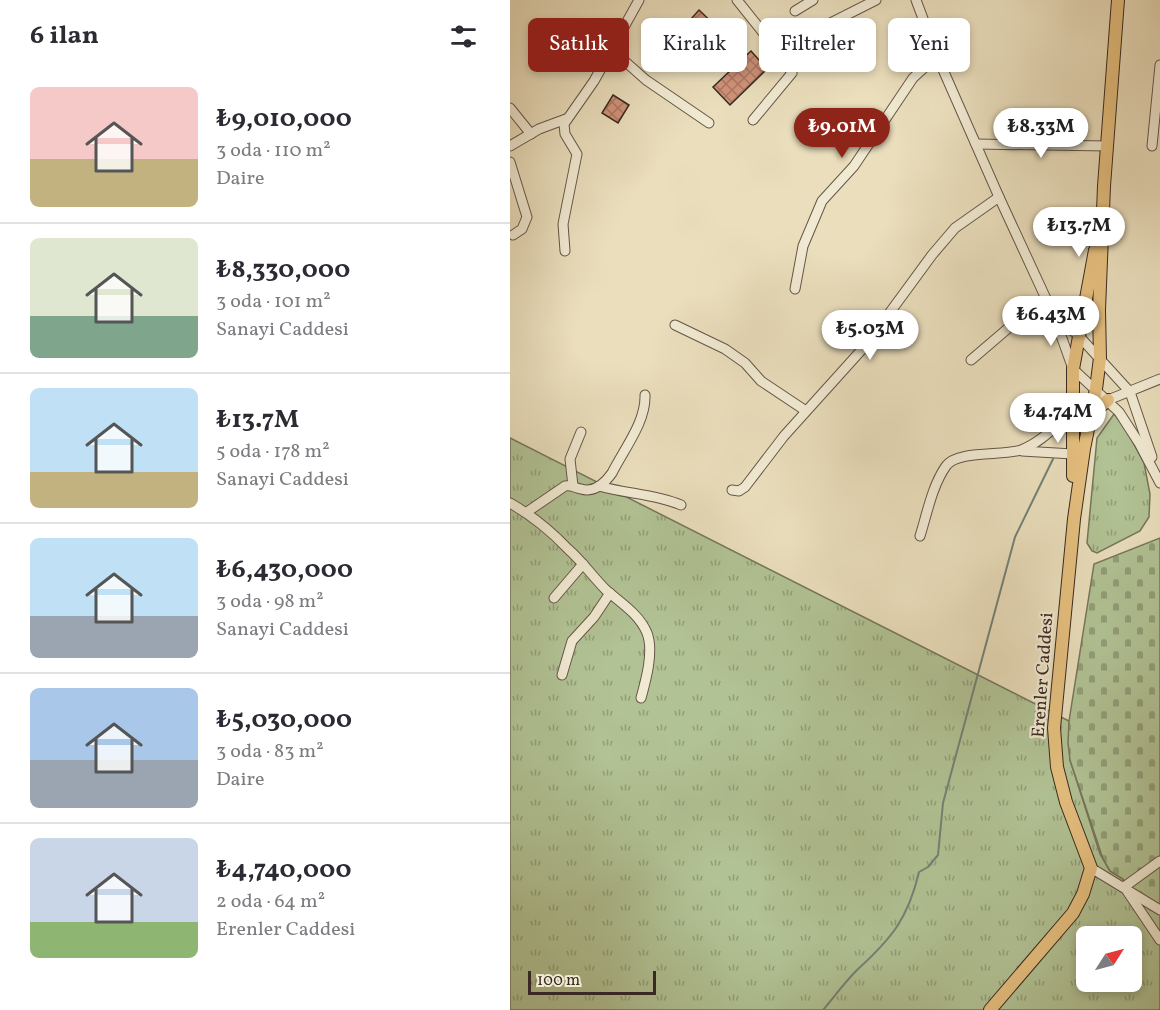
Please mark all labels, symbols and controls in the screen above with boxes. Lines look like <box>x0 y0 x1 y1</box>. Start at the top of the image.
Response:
text: 6 ilan <box>30 18 99 54</box>
chip: Satılık <box>528 18 629 72</box>
chip: Kiralık <box>641 18 747 72</box>
chip: Filtreler <box>759 18 876 72</box>
chip: Yeni <box>888 18 970 72</box>
icon: filters <box>447 20 480 53</box>
text: ₺9,010,000 <box>216 101 352 137</box>
pin: ₺9.01M <box>793 108 891 159</box>
pin: ₺8.33M <box>992 108 1090 159</box>
icon: home <box>78 111 150 183</box>
text: ₺9.01M <box>808 113 876 141</box>
text: ₺8.33M <box>1007 113 1075 141</box>
text: 3 oda · 110 m² <box>216 137 331 165</box>
text: Daire <box>216 165 264 193</box>
pin: ₺13.7M <box>1030 207 1128 258</box>
text: ₺13.7M <box>1047 212 1111 240</box>
text: ₺8,330,000 <box>216 252 350 288</box>
icon: home <box>78 262 150 334</box>
text: 3 oda · 101 m² <box>216 288 331 316</box>
pin: ₺6.43M <box>1002 296 1100 347</box>
text: ₺6.43M <box>1016 301 1086 329</box>
pin: ₺5.03M <box>821 310 919 361</box>
text: ₺5.03M <box>836 315 904 343</box>
text: Sanayi Caddesi <box>216 316 349 344</box>
pin: ₺4.74M <box>1009 393 1107 444</box>
text: ₺4.74M <box>1024 398 1092 426</box>
text: ₺13.7M <box>216 402 299 438</box>
icon: home <box>78 412 150 484</box>
text: 5 oda · 178 m² <box>216 438 330 466</box>
text: Sanayi Caddesi <box>216 466 349 494</box>
text: ₺6,430,000 <box>216 552 353 588</box>
icon: home <box>78 562 150 634</box>
text: 3 oda · 98 m² <box>216 588 324 616</box>
street label: Erenler Caddesi <box>1027 612 1060 739</box>
text: Sanayi Caddesi <box>216 616 349 644</box>
text: ₺5,030,000 <box>216 702 352 738</box>
icon: home <box>78 712 150 784</box>
text: 3 oda · 83 m² <box>216 738 324 766</box>
text: Daire <box>216 766 264 794</box>
text: ₺4,740,000 <box>216 852 352 888</box>
icon: home <box>78 862 150 934</box>
text: 2 oda · 64 m² <box>216 888 325 916</box>
text: Erenler Caddesi <box>216 916 355 944</box>
north arrow <box>1076 926 1142 992</box>
map controls <box>1076 926 1142 992</box>
scale bar <box>528 968 656 996</box>
text: 100 m <box>537 970 580 992</box>

